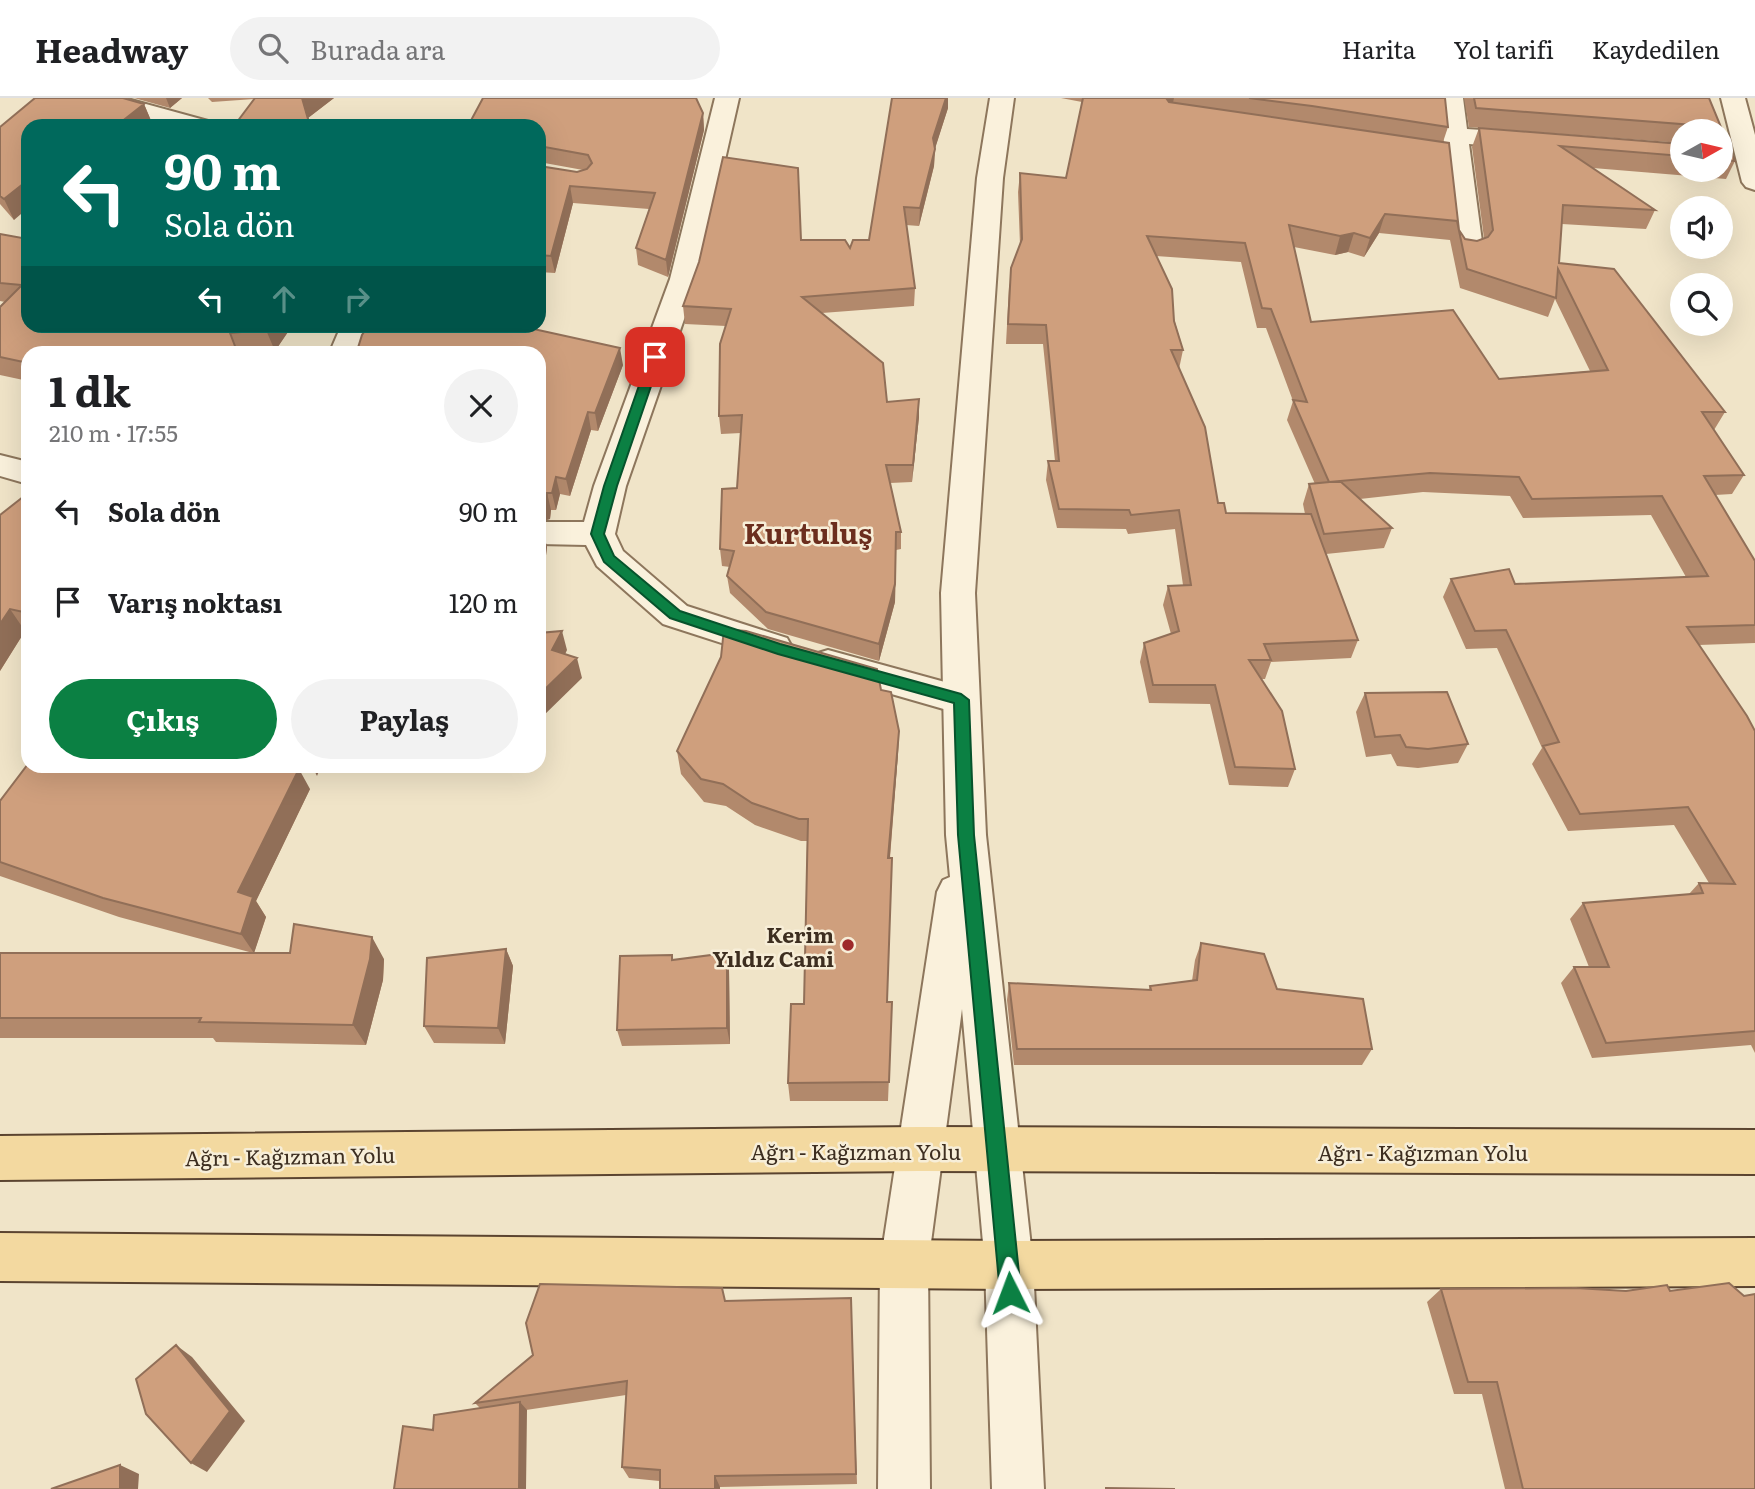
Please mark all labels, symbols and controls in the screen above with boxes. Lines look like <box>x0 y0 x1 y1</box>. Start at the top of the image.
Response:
search box <box>230 17 720 80</box>
text: Headway <box>35 24 188 73</box>
icon: search <box>254 29 292 67</box>
text: Burada ara <box>310 29 445 68</box>
text: Harita <box>1342 31 1416 66</box>
text: Yol tarifi <box>1454 31 1554 66</box>
text: Kaydedilen <box>1592 31 1720 66</box>
north arrow <box>1670 119 1732 182</box>
map controls <box>1670 119 1733 336</box>
text: 90 m <box>164 132 281 205</box>
icon: left <box>49 147 140 238</box>
button: sound <box>1670 196 1733 259</box>
text: Sola dön <box>164 199 295 247</box>
button: search <box>1670 273 1733 336</box>
icon: left <box>192 280 230 318</box>
icon: ahead <box>265 280 303 318</box>
icon: right <box>338 280 376 318</box>
pin <box>625 327 685 387</box>
icon: arrive <box>636 338 674 376</box>
text: 1 dk <box>49 358 131 420</box>
button: close <box>444 369 518 443</box>
text: 210 m · 17:55 <box>49 415 178 449</box>
text: Sola dön <box>108 491 221 530</box>
text: 90 m <box>459 491 518 530</box>
icon: left <box>49 492 87 530</box>
district label: Kurtuluş <box>744 511 872 553</box>
text: Varış noktası <box>108 582 282 621</box>
text: 120 m <box>449 582 518 621</box>
icon: arrive <box>49 583 87 621</box>
button: Çıkış <box>49 679 277 759</box>
button: Paylaş <box>291 679 518 759</box>
place label: Kerim Yıldız Cami <box>713 918 834 973</box>
marker: Kerim Yıldız Cami <box>840 937 856 953</box>
street label: Ağrı - Kağızman Yolu <box>751 1135 961 1166</box>
street label: Ağrı - Kağızman Yolu <box>1318 1136 1528 1167</box>
street label: Ağrı - Kağızman Yolu <box>185 1138 395 1172</box>
position arrow <box>973 1256 1047 1330</box>

